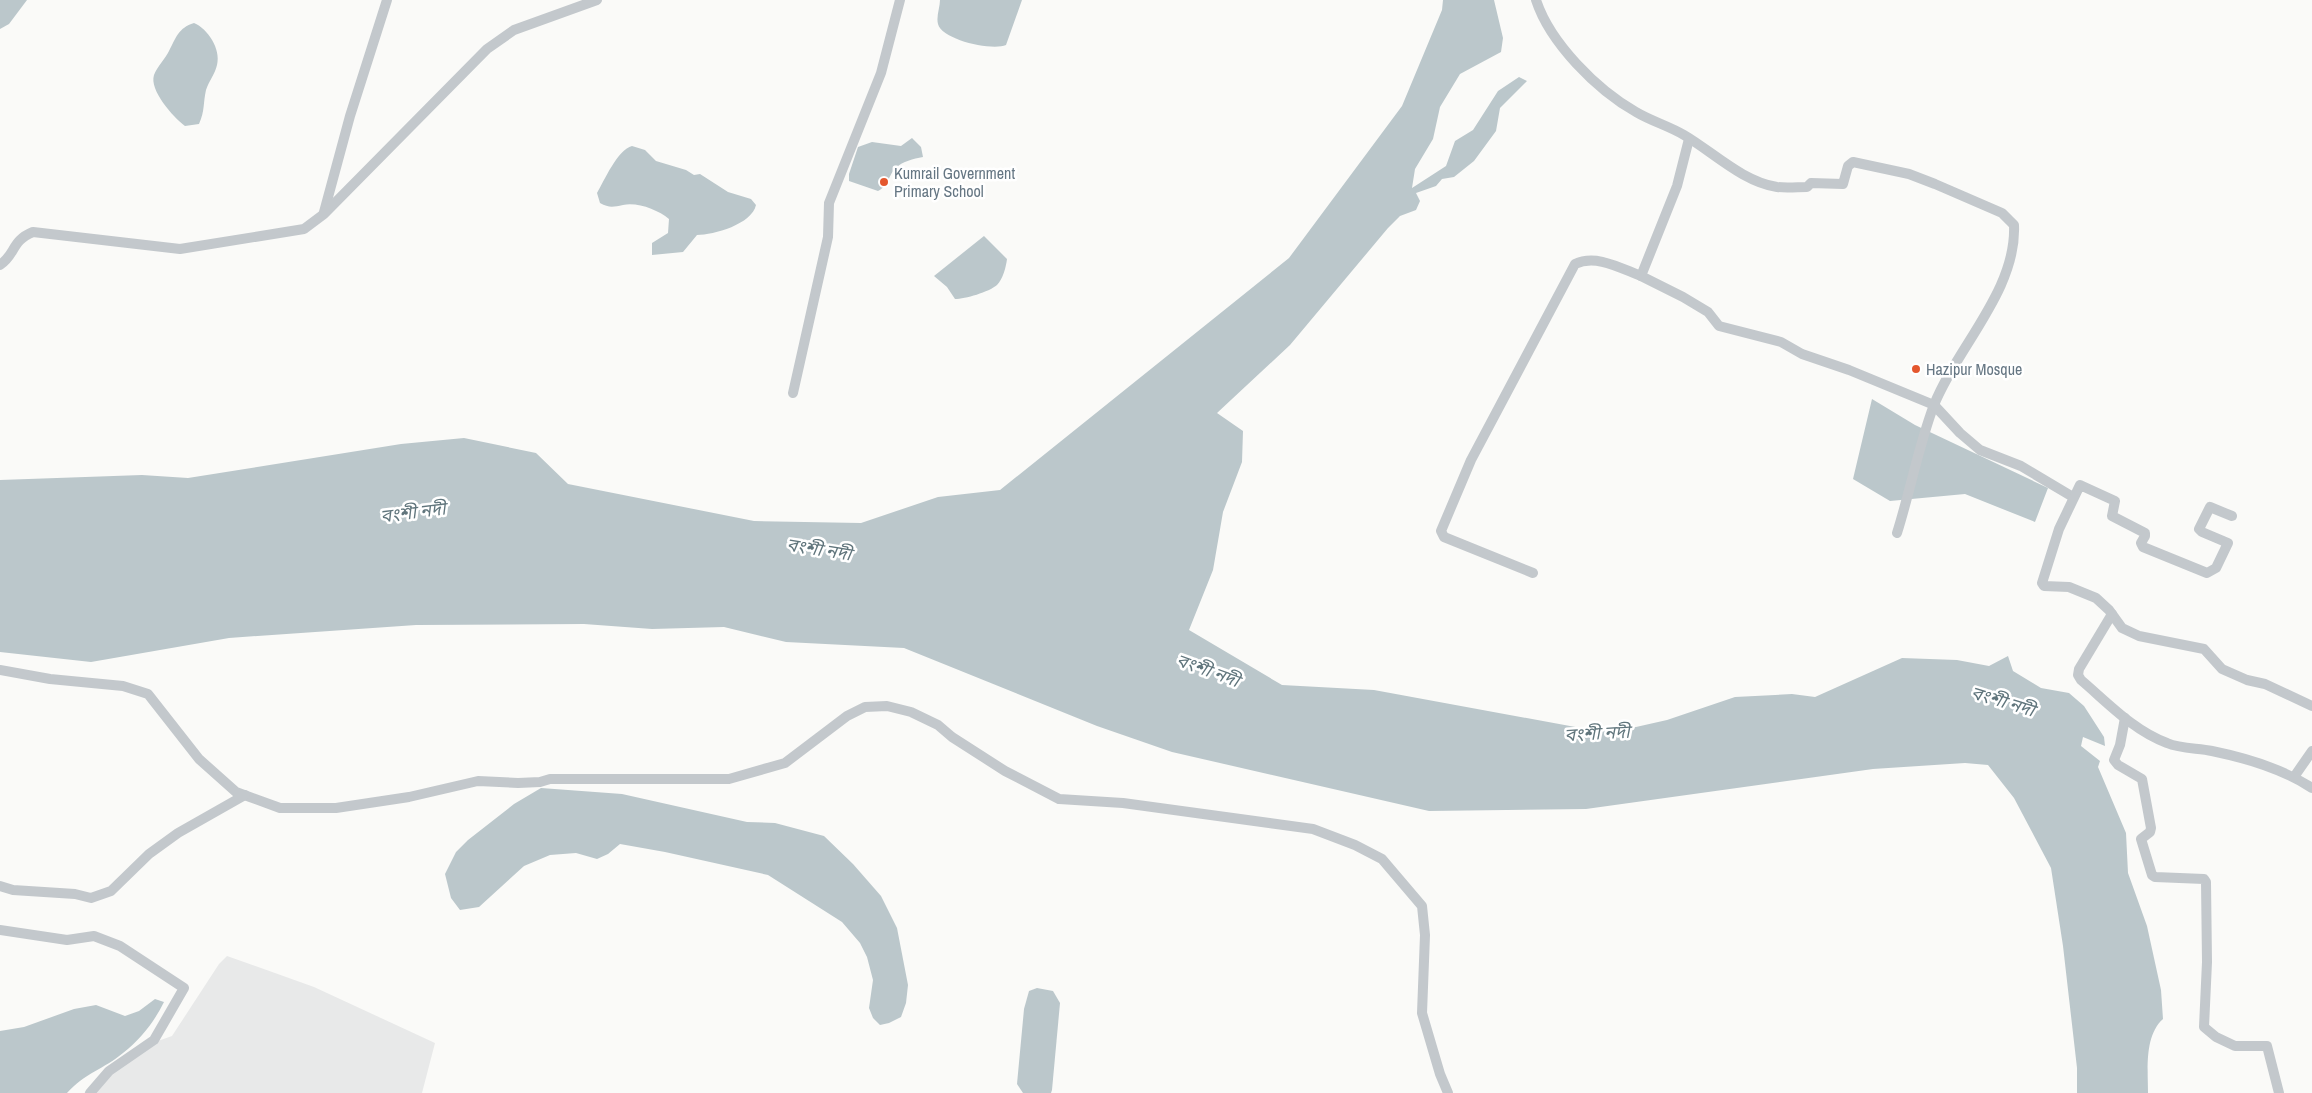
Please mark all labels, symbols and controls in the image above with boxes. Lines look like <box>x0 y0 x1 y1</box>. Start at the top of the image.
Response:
place label: Kumrail Government Primary School <box>894 162 1015 202</box>
marker: Kumrail Government Primary School <box>878 176 890 188</box>
place label: Hazipur Mosque <box>1926 358 2022 380</box>
marker: Hazipur Mosque <box>1910 363 1922 375</box>
water label: বংশী নদী <box>379 495 450 528</box>
water label: বংশী নদী <box>785 532 856 567</box>
water label: বংশী নদী <box>1173 647 1246 694</box>
water label: বংশী নদী <box>1968 679 2041 723</box>
water label: বংশী নদী <box>1564 719 1633 747</box>

